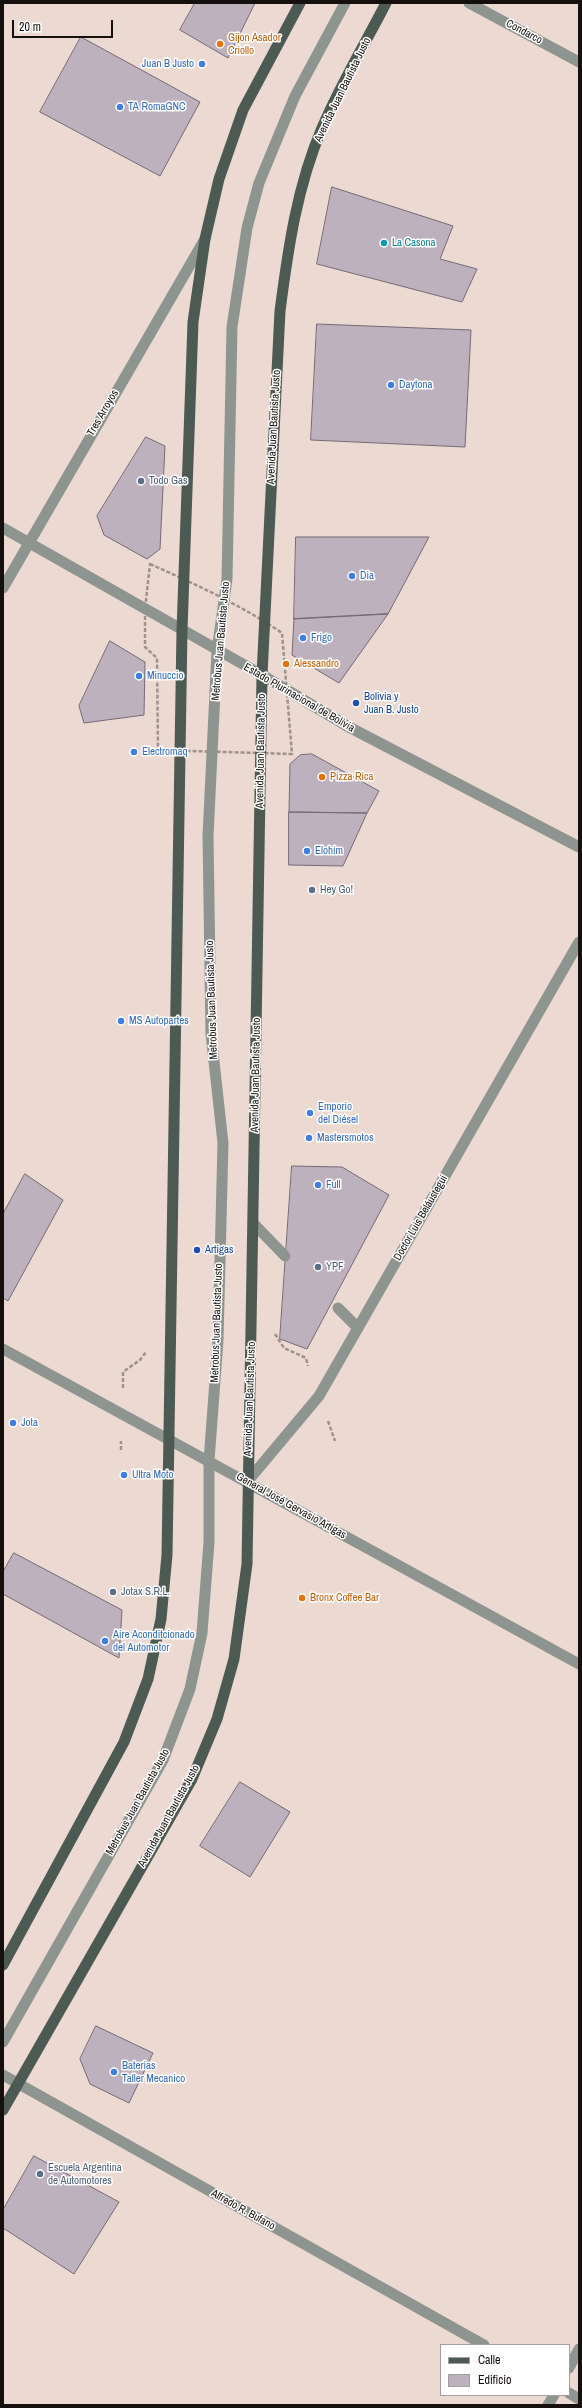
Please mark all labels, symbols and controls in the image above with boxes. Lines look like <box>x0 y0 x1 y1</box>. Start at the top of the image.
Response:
scale bar <box>14 12 115 38</box>
street label: Condarco <box>504 17 544 47</box>
text: 20 m <box>19 19 41 35</box>
place label: Gijon Asador Criollo <box>228 31 281 57</box>
street label: Avenida Juan Bautista Justo <box>312 36 374 144</box>
marker: Gijon Asador Criollo <box>215 39 225 49</box>
place label: Juan B Justo <box>142 57 194 71</box>
marker: Juan B Justo <box>197 59 207 69</box>
place label: TA RomaGNC <box>128 100 185 114</box>
marker: TA RomaGNC <box>115 102 125 112</box>
place label: La Casona <box>392 236 436 250</box>
marker: La Casona <box>379 238 389 248</box>
street label: Avenida Juan Bautista Justo <box>264 369 284 485</box>
place label: Daytona <box>399 378 433 392</box>
marker: Daytona <box>386 380 396 390</box>
street label: Tres Arroyos <box>84 387 122 439</box>
place label: Todo Gas <box>149 474 188 488</box>
marker: Todo Gas <box>136 476 146 486</box>
place label: Dia <box>360 569 374 583</box>
marker: Dia <box>347 571 357 581</box>
street label: Metrobus Juan Bautista Justo <box>209 581 233 701</box>
place label: Frigo <box>311 631 332 645</box>
marker: Frigo <box>298 633 308 643</box>
place label: Alessandro <box>294 657 339 671</box>
marker: Alessandro <box>281 659 291 669</box>
street label: Estado Plurinacional de Bolivia <box>241 661 357 735</box>
place label: Minuccio <box>147 669 184 683</box>
marker: Minuccio <box>134 671 144 681</box>
place label: Bolivia y Juan B. Justo <box>364 690 419 716</box>
street label: Avenida Juan Bautista Justo <box>253 694 269 808</box>
marker: Bolivia y Juan B. Justo <box>351 698 361 708</box>
place label: Electromaq <box>142 745 188 759</box>
marker: Electromaq <box>129 747 139 757</box>
place label: Pizza Rica <box>330 770 374 784</box>
marker: Pizza Rica <box>317 772 327 782</box>
place label: Elohim <box>315 844 343 858</box>
marker: Elohim <box>302 846 312 856</box>
place label: Hey Go! <box>320 883 353 897</box>
marker: Hey Go! <box>307 885 317 895</box>
street label: Metrobus Juan Bautista Justo <box>203 940 221 1060</box>
place label: MS Autopartes <box>129 1014 189 1028</box>
marker: MS Autopartes <box>116 1016 126 1026</box>
street label: Avenida Juan Bautista Justo <box>248 1018 264 1132</box>
place label: Emporio del Diésel <box>318 1100 358 1126</box>
marker: Emporio del Diésel <box>305 1108 315 1118</box>
place label: Mastersmotos <box>317 1131 374 1145</box>
marker: Mastersmotos <box>304 1133 314 1143</box>
street label: Doctor Luis Beláustegui <box>391 1173 451 1263</box>
place label: Full <box>326 1178 341 1192</box>
marker: Full <box>313 1180 323 1190</box>
place label: Artigas <box>205 1243 234 1257</box>
marker: Artigas <box>192 1245 202 1255</box>
place label: YPF <box>326 1260 344 1274</box>
marker: YPF <box>313 1262 323 1272</box>
street label: Metrobus Juan Bautista Justo <box>208 1263 226 1383</box>
street label: Avenida Juan Bautista Justo <box>241 1341 259 1457</box>
place label: Jota <box>21 1416 38 1430</box>
marker: Jota <box>8 1418 18 1428</box>
place label: Ultra Moto <box>132 1468 174 1482</box>
marker: Ultra Moto <box>119 1470 129 1480</box>
street label: General José Gervasio Artigas <box>234 1470 348 1542</box>
place label: Jotax S.R.L. <box>121 1585 170 1599</box>
marker: Jotax S.R.L. <box>108 1587 118 1597</box>
place label: Bronx Coffee Bar <box>310 1591 379 1605</box>
marker: Bronx Coffee Bar <box>297 1593 307 1603</box>
place label: Aire Aconditcionado del Automotor <box>113 1628 195 1654</box>
marker: Aire Aconditcionado del Automotor <box>100 1636 110 1646</box>
street label: Metrobus Juan Bautista Justo <box>103 1747 173 1857</box>
street label: Avenida Juan Bautista Justo <box>135 1763 203 1869</box>
place label: Baterias Taller Mecanico <box>122 2059 185 2085</box>
marker: Baterias Taller Mecanico <box>109 2067 119 2077</box>
place label: Escuela Argentina de Automotores <box>48 2161 122 2187</box>
marker: Escuela Argentina de Automotores <box>35 2169 45 2179</box>
street label: Alfredo R. Bufano <box>209 2187 277 2233</box>
legend <box>440 2344 570 2396</box>
text: Calle <box>478 2352 500 2368</box>
text: Edificio <box>478 2372 511 2388</box>

